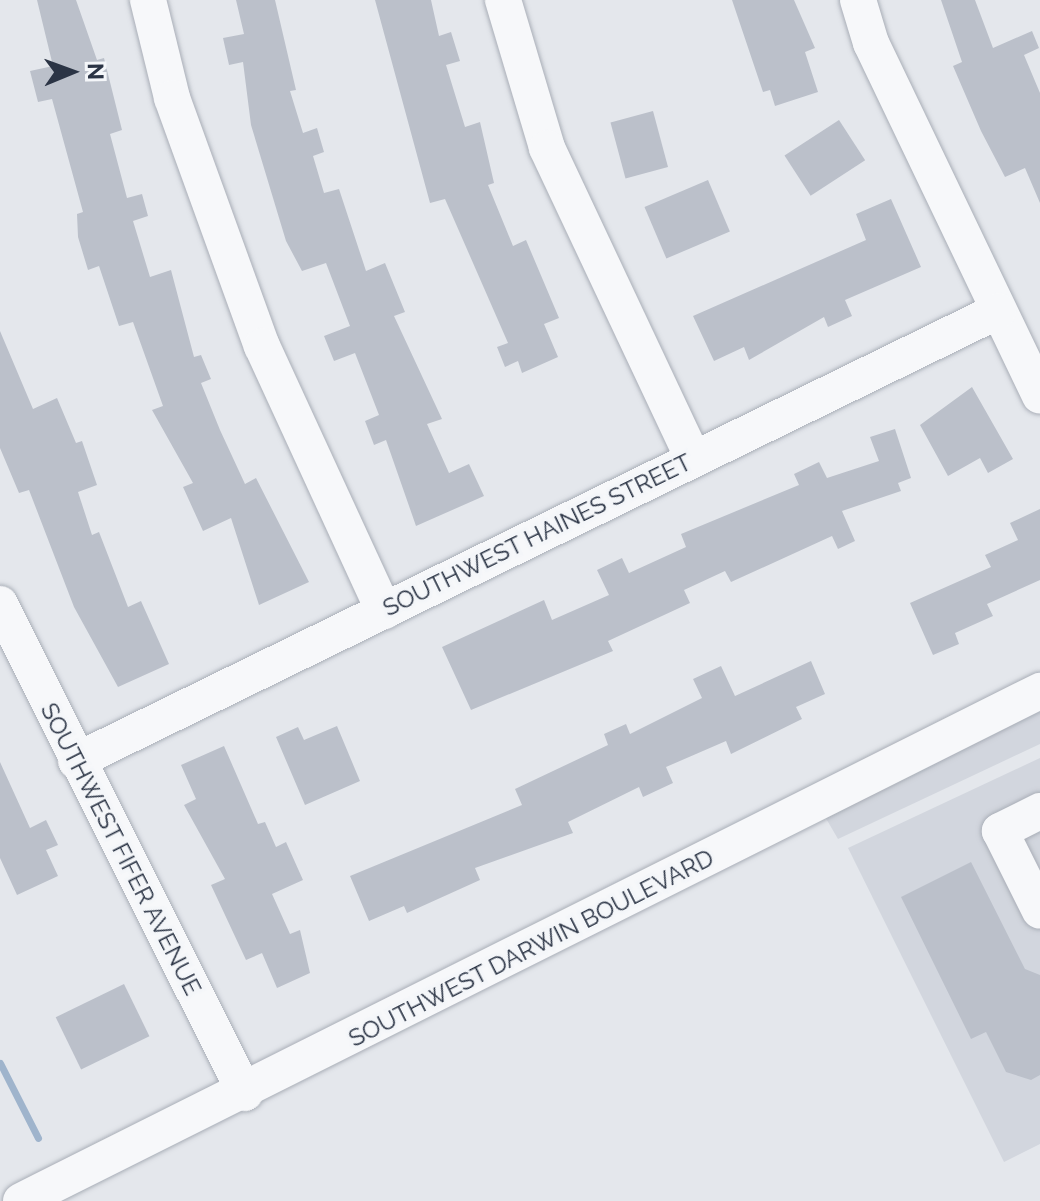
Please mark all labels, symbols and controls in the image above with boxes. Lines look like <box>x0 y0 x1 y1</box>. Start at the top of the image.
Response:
north arrow <box>32 32 112 112</box>
text: N <box>83 63 109 80</box>
street label: SOUTHWEST HAINES STREET <box>378 447 696 623</box>
street label: SOUTHWEST FIFER AVENUE <box>34 697 208 1001</box>
street label: SOUTHWEST DARWIN BOULEVARD <box>343 843 719 1053</box>

